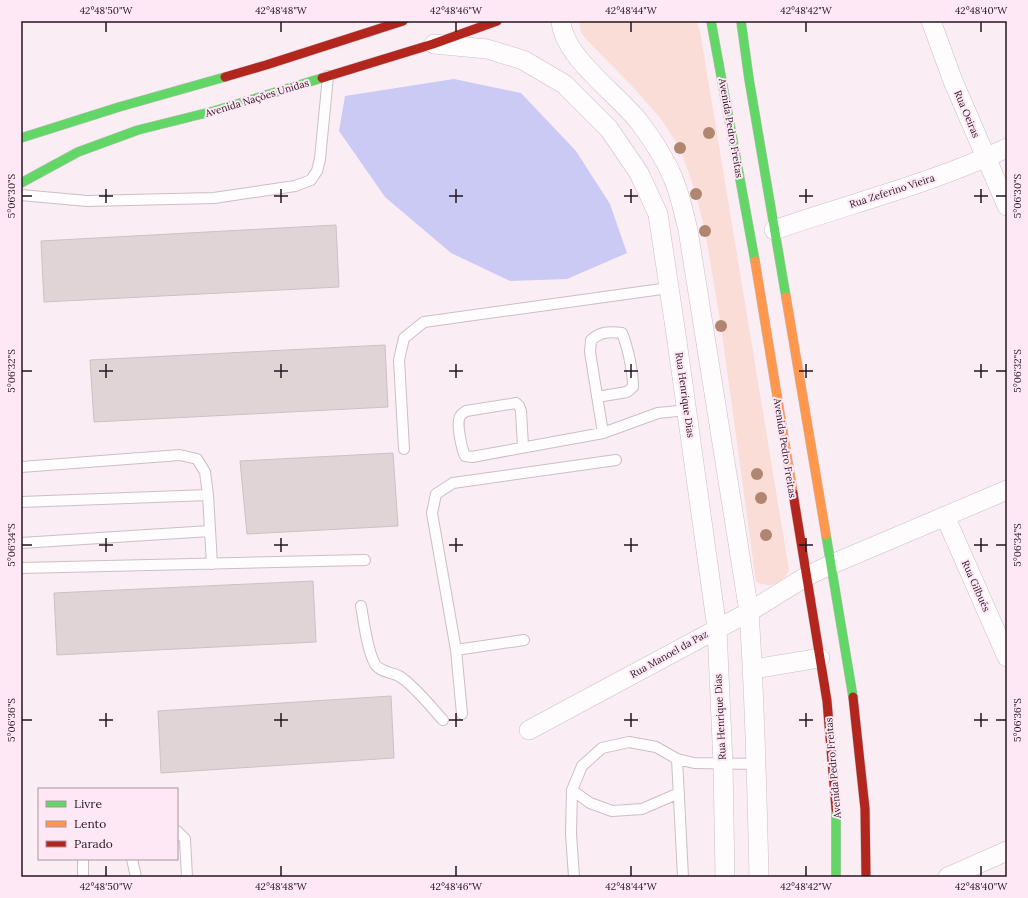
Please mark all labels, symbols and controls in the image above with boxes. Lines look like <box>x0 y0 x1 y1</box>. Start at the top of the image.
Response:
text: 42°48'50"W <box>80 4 133 17</box>
text: 42°48'48"W <box>255 4 308 17</box>
text: 42°48'46"W <box>430 4 483 17</box>
text: 42°48'44"W <box>605 4 658 17</box>
text: 42°48'42"W <box>780 4 833 17</box>
text: 42°48'40"W <box>955 4 1008 17</box>
street label: Avenida Nações Unidas <box>203 76 311 120</box>
street label: Avenida Pedro Freitas <box>716 76 746 179</box>
street label: Rua Oeiras <box>951 88 983 140</box>
street label: Rua Zeferino Vieira <box>848 171 936 211</box>
text: 5°06'30"S <box>5 173 18 218</box>
text: 5°06'30"S <box>1011 173 1024 218</box>
text: 5°06'32"S <box>5 349 18 393</box>
text: 5°06'32"S <box>1011 349 1024 393</box>
street label: Rua Henrique Dias <box>673 351 697 439</box>
street label: Avenida Pedro Freitas <box>771 396 799 499</box>
text: 5°06'34"S <box>5 523 18 567</box>
text: 5°06'34"S <box>1011 523 1024 567</box>
street label: Rua Gilbués <box>959 558 993 614</box>
street label: Rua Manoel da Paz <box>628 627 710 681</box>
street label: Rua Henrique Dias <box>711 673 729 760</box>
text: 5°06'36"S <box>5 698 18 742</box>
text: 5°06'36"S <box>1011 698 1024 742</box>
street label: Avenida Pedro Freitas <box>822 717 844 820</box>
legend <box>38 788 178 860</box>
text: Livre <box>74 796 102 811</box>
text: Lento <box>74 816 106 831</box>
text: Parado <box>74 836 113 851</box>
text: 42°48'50"W <box>80 880 133 893</box>
text: 42°48'48"W <box>255 880 308 893</box>
text: 42°48'46"W <box>430 880 483 893</box>
text: 42°48'44"W <box>605 880 658 893</box>
text: 42°48'42"W <box>780 880 833 893</box>
text: 42°48'40"W <box>955 880 1008 893</box>

